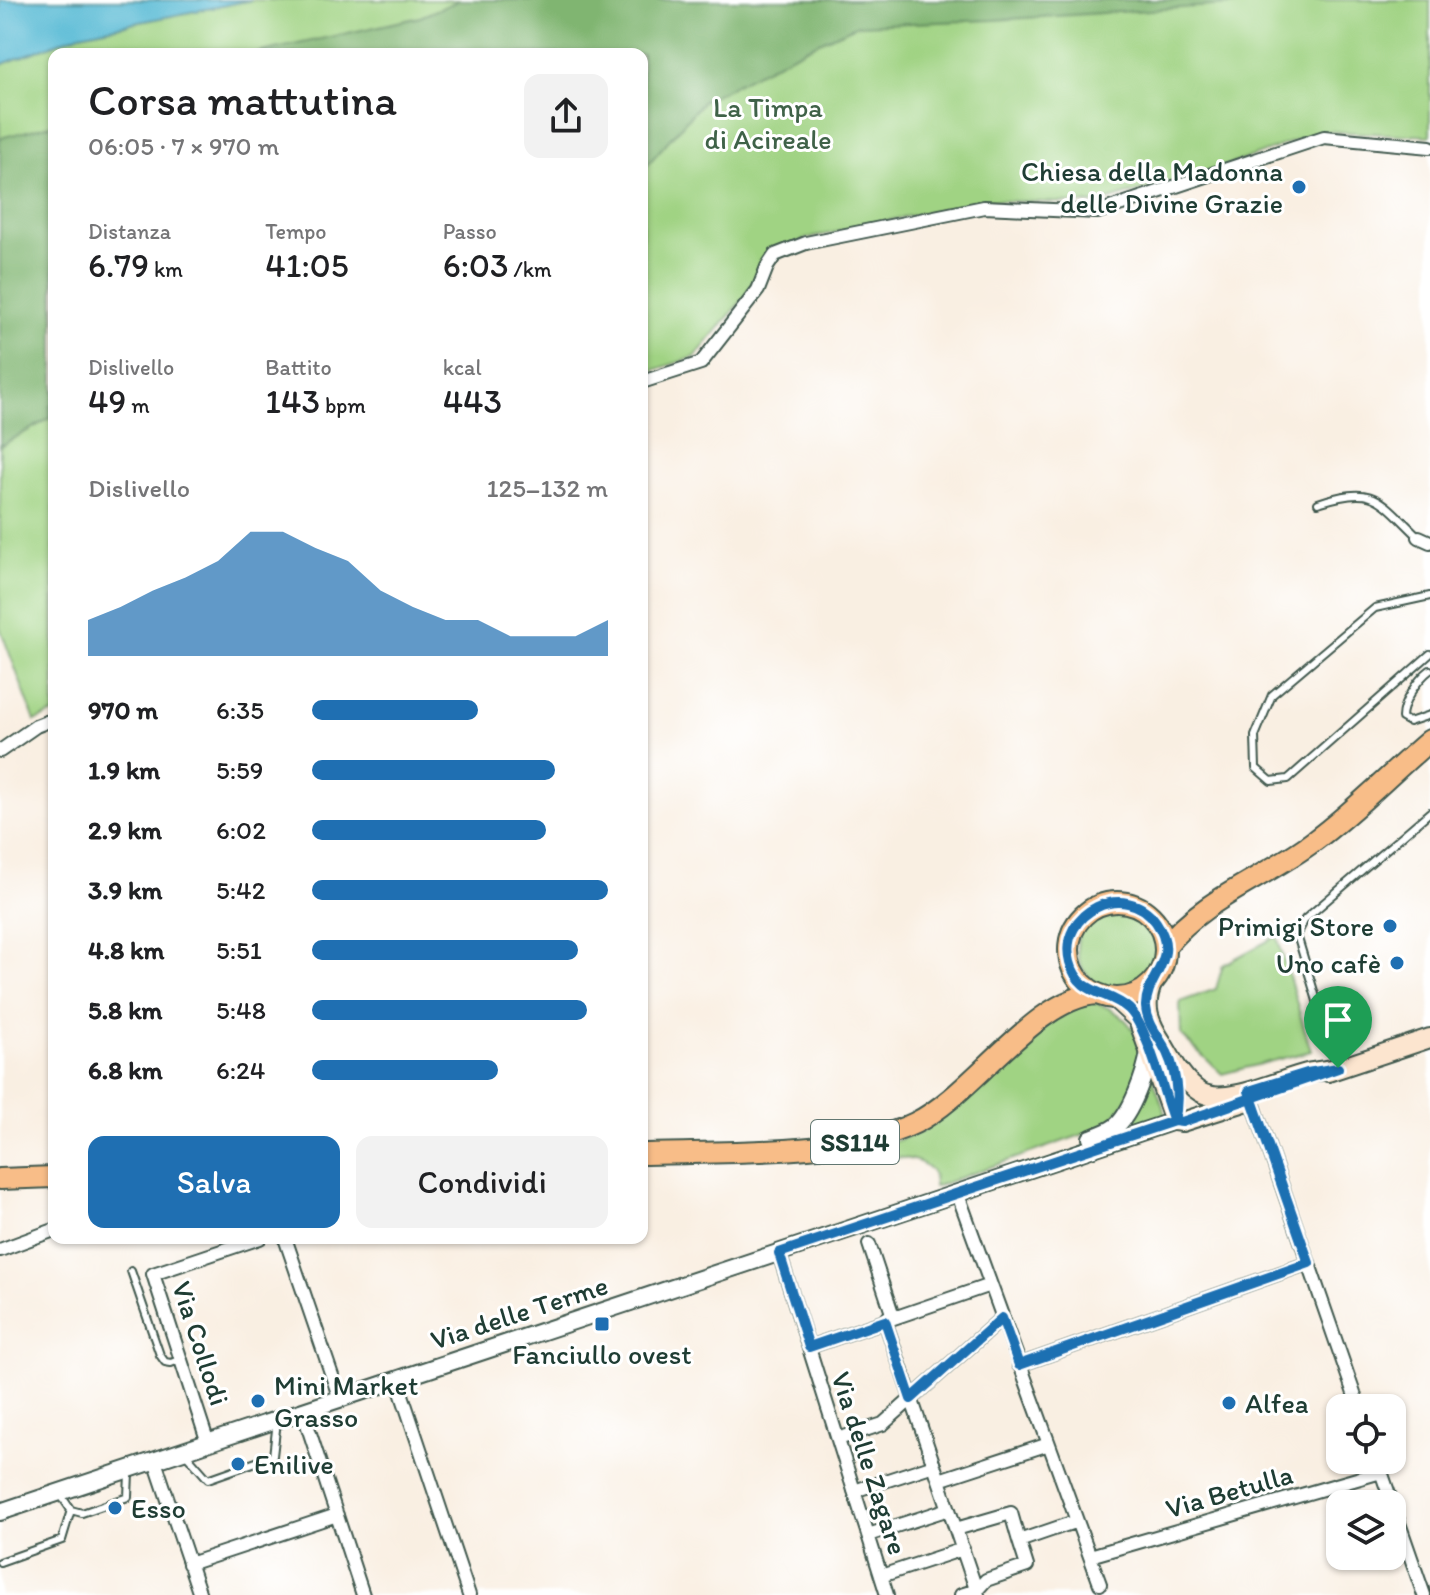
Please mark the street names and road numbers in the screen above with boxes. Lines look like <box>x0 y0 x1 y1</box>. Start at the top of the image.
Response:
road number: SS114 <box>811 1120 899 1164</box>
street label: Via delle Terme <box>426 1267 612 1357</box>
street label: Via Collodi <box>165 1277 237 1409</box>
street label: Via delle Zagare <box>824 1367 916 1559</box>
street label: Via Betulla <box>1162 1457 1297 1525</box>

